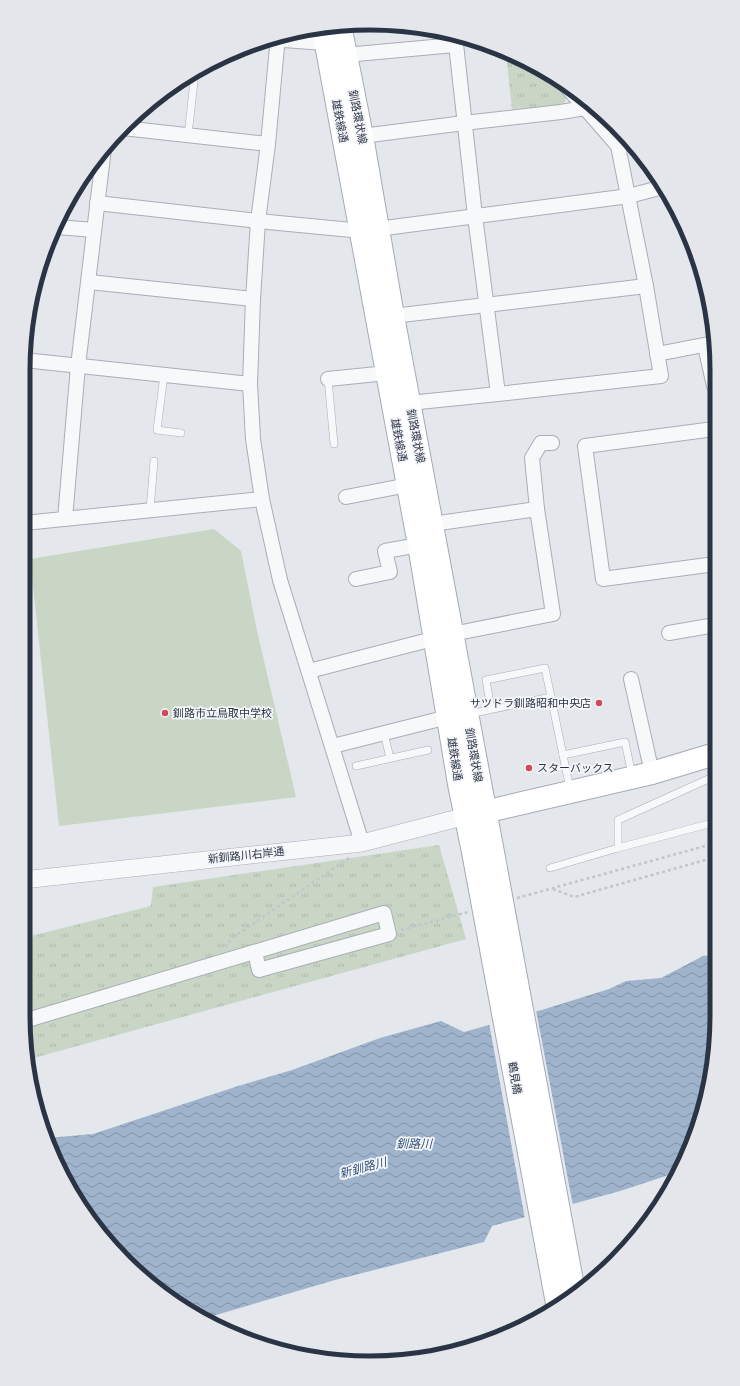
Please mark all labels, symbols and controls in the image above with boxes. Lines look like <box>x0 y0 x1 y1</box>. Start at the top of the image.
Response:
street label: 釧路環状線 <box>346 88 371 145</box>
street label: 雄鉄線通 <box>329 98 352 144</box>
street label: 釧路環状線 <box>404 407 429 464</box>
street label: 雄鉄線通 <box>388 417 411 463</box>
place label: サツドラ釧路昭和中央店 <box>470 695 591 710</box>
marker: サツドラ釧路昭和中央店 <box>594 698 604 708</box>
place label: 釧路市立鳥取中学校 <box>173 705 272 720</box>
marker: 釧路市立鳥取中学校 <box>160 708 170 718</box>
street label: 釧路環状線 <box>462 727 487 783</box>
street label: 雄鉄線通 <box>445 736 466 782</box>
place label: スターバックス <box>537 760 614 775</box>
marker: スターバックス <box>524 763 534 773</box>
street label: 新釧路川右岸通 <box>207 843 285 866</box>
street label: 鶴見橋 <box>505 1060 526 1095</box>
water label: 釧路川 <box>396 1135 434 1152</box>
water label: 新釧路川 <box>337 1153 390 1182</box>

